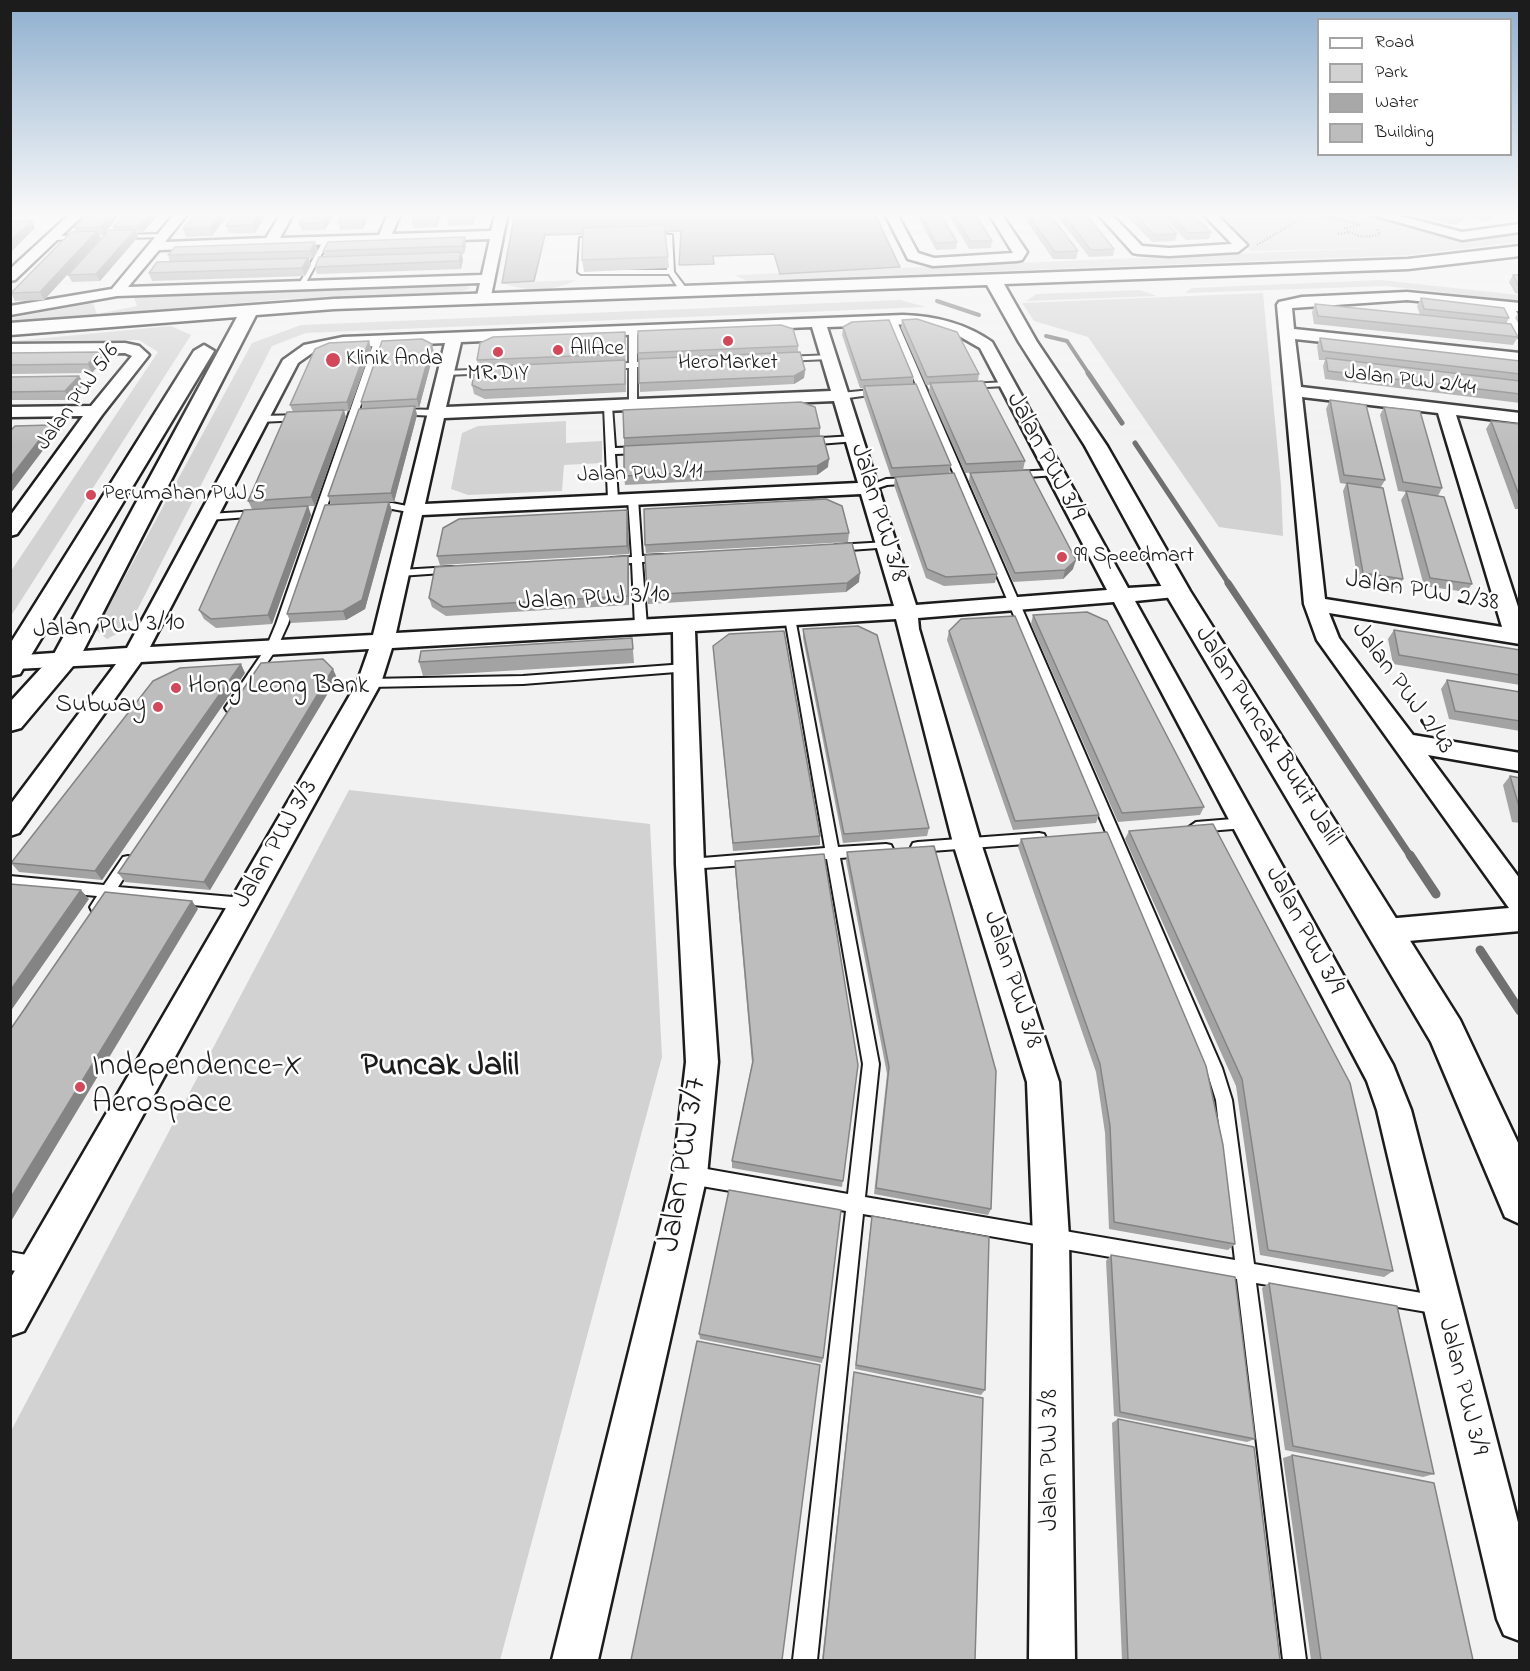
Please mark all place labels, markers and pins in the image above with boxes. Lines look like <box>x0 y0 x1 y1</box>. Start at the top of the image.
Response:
marker: HeroMarket <box>721 334 735 348</box>
place label: AllAce <box>570 337 624 363</box>
marker: AllAce <box>551 343 565 357</box>
marker: MR.DIY <box>491 345 505 359</box>
place label: Klinik Anda <box>346 347 443 373</box>
marker: Klinik Anda <box>324 351 342 369</box>
place label: HeroMarket <box>678 351 778 377</box>
place label: MR.DIY <box>467 362 529 388</box>
place label: Perumahan PUJ 5 <box>103 482 265 508</box>
marker: Perumahan PUJ 5 <box>84 488 98 502</box>
place label: 99 Speedmart <box>1074 544 1194 570</box>
marker: 99 Speedmart <box>1055 550 1069 564</box>
place label: Hong Leong Bank <box>188 672 369 704</box>
marker: Hong Leong Bank <box>169 681 183 695</box>
place label: Subway <box>55 691 146 723</box>
marker: Subway <box>151 700 165 714</box>
place label: Independence-X Aerospace <box>92 1050 302 1125</box>
marker: Independence-X Aerospace <box>73 1080 87 1094</box>

